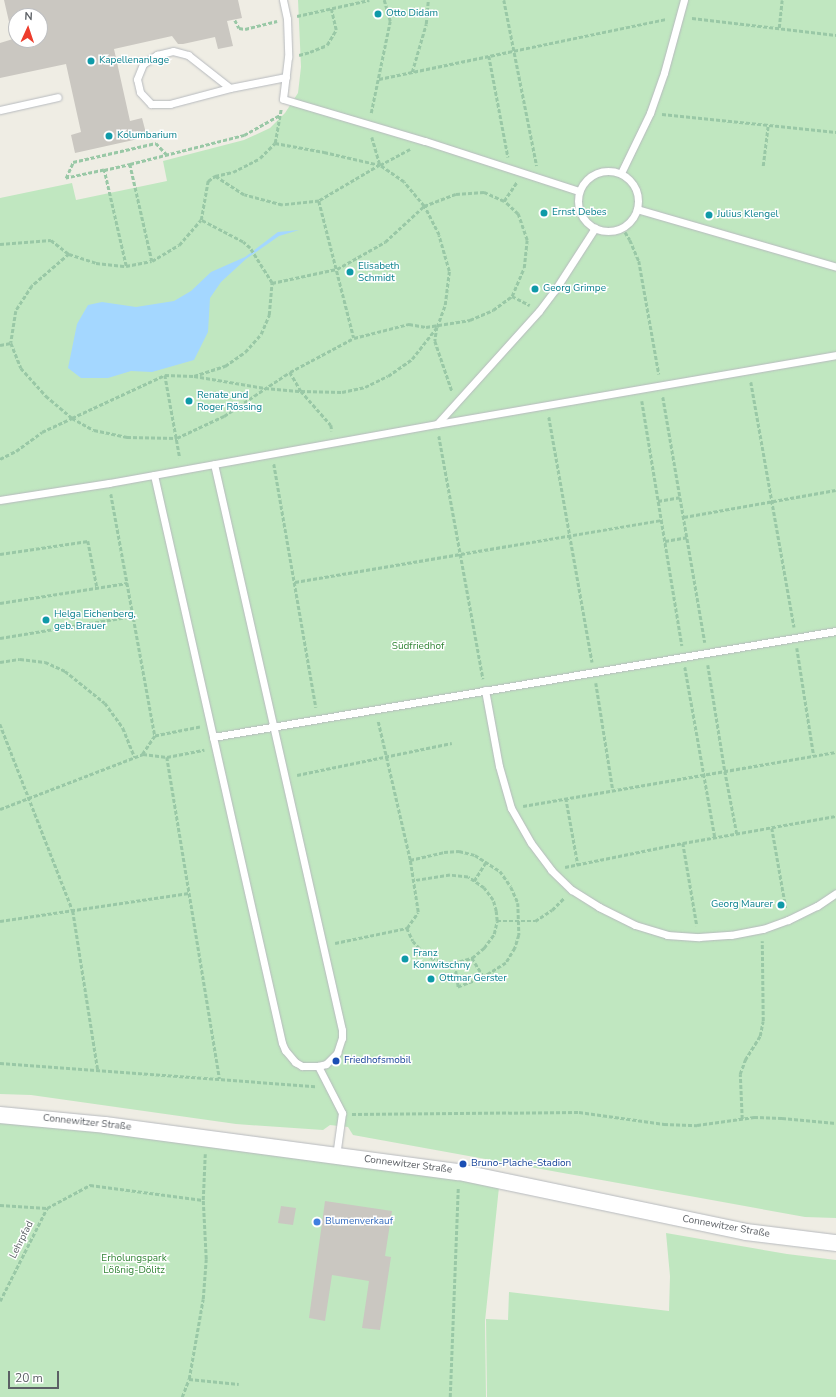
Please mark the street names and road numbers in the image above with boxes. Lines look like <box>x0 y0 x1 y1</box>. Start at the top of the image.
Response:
street label: Connewitzer Straße <box>42 1112 132 1134</box>
street label: Connewitzer Straße <box>363 1154 453 1176</box>
street label: Connewitzer Straße <box>681 1213 771 1241</box>
street label: Lehrpfad <box>8 1219 36 1261</box>

